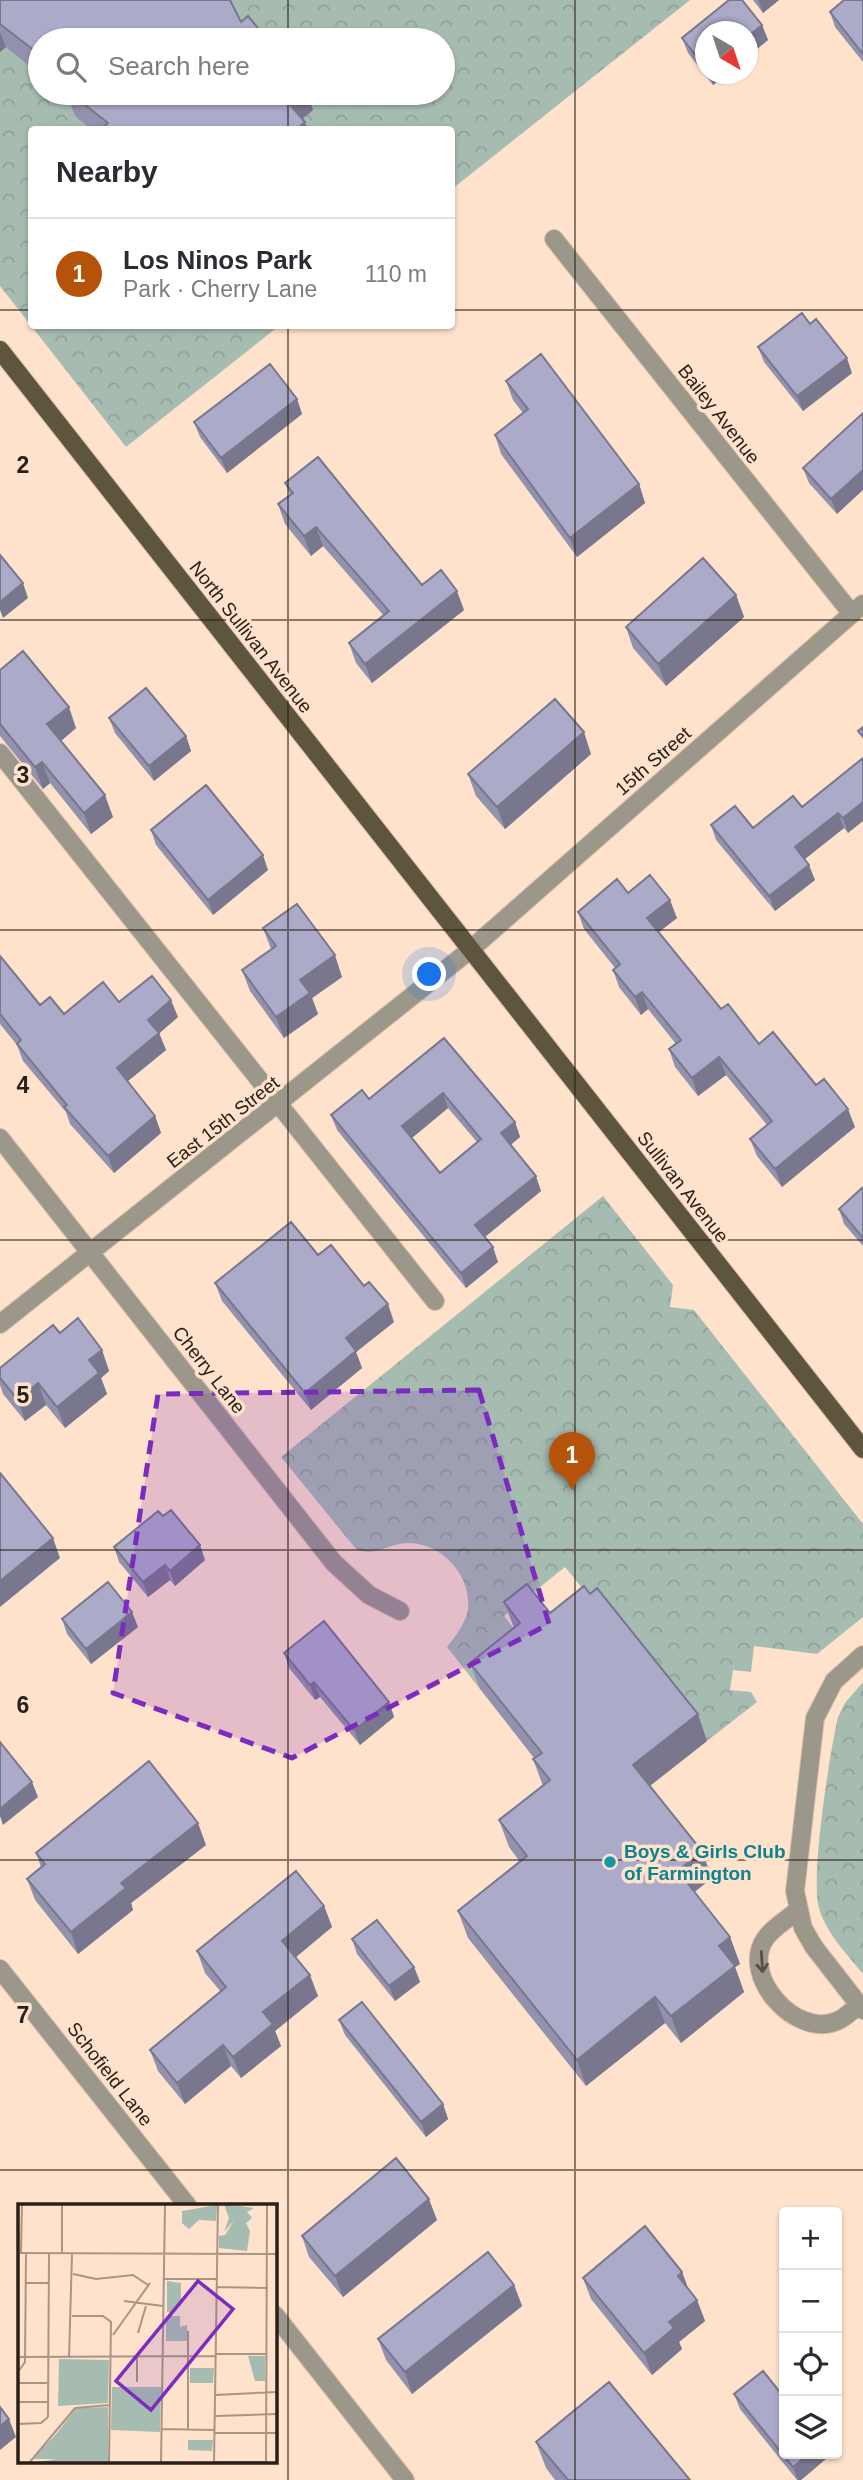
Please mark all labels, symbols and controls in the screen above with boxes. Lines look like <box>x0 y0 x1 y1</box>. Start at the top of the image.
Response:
north arrow <box>695 21 758 84</box>
search box <box>28 28 455 105</box>
icon: search <box>52 48 90 86</box>
text: Search here <box>108 51 250 81</box>
text: Nearby <box>56 155 158 188</box>
text: Los Ninos Park <box>123 245 312 275</box>
text: 1 <box>73 261 85 287</box>
text: 110 m <box>365 261 427 287</box>
text: Park · Cherry Lane <box>123 276 317 302</box>
street label: Bailey Avenue <box>674 360 764 468</box>
text: 2 <box>17 452 29 478</box>
street label: North Sullivan Avenue <box>185 557 317 717</box>
street label: 15th Street <box>611 722 696 799</box>
text: 3 <box>17 762 29 788</box>
your location <box>412 957 446 991</box>
street label: East 15th Street <box>163 1071 284 1172</box>
text: 4 <box>17 1072 30 1098</box>
street label: Sullivan Avenue <box>633 1127 733 1247</box>
street label: Cherry Lane <box>169 1322 249 1418</box>
text: 5 <box>17 1382 30 1408</box>
pin: 1 <box>549 1432 595 1490</box>
text: 6 <box>17 1692 29 1718</box>
place label: Boys & Girls Club of Farmington <box>624 1841 786 1884</box>
marker: Boys & Girls Club of Farmington <box>602 1854 618 1870</box>
one-way arrow <box>755 1950 768 1973</box>
text: 7 <box>17 2002 29 2028</box>
street label: Schofield Lane <box>63 2018 157 2130</box>
inset map <box>18 2204 276 2462</box>
map controls <box>779 2207 842 2459</box>
button: + <box>779 2207 842 2270</box>
button: − <box>779 2270 842 2333</box>
button: locate <box>779 2333 842 2396</box>
button: layers <box>779 2396 842 2459</box>

